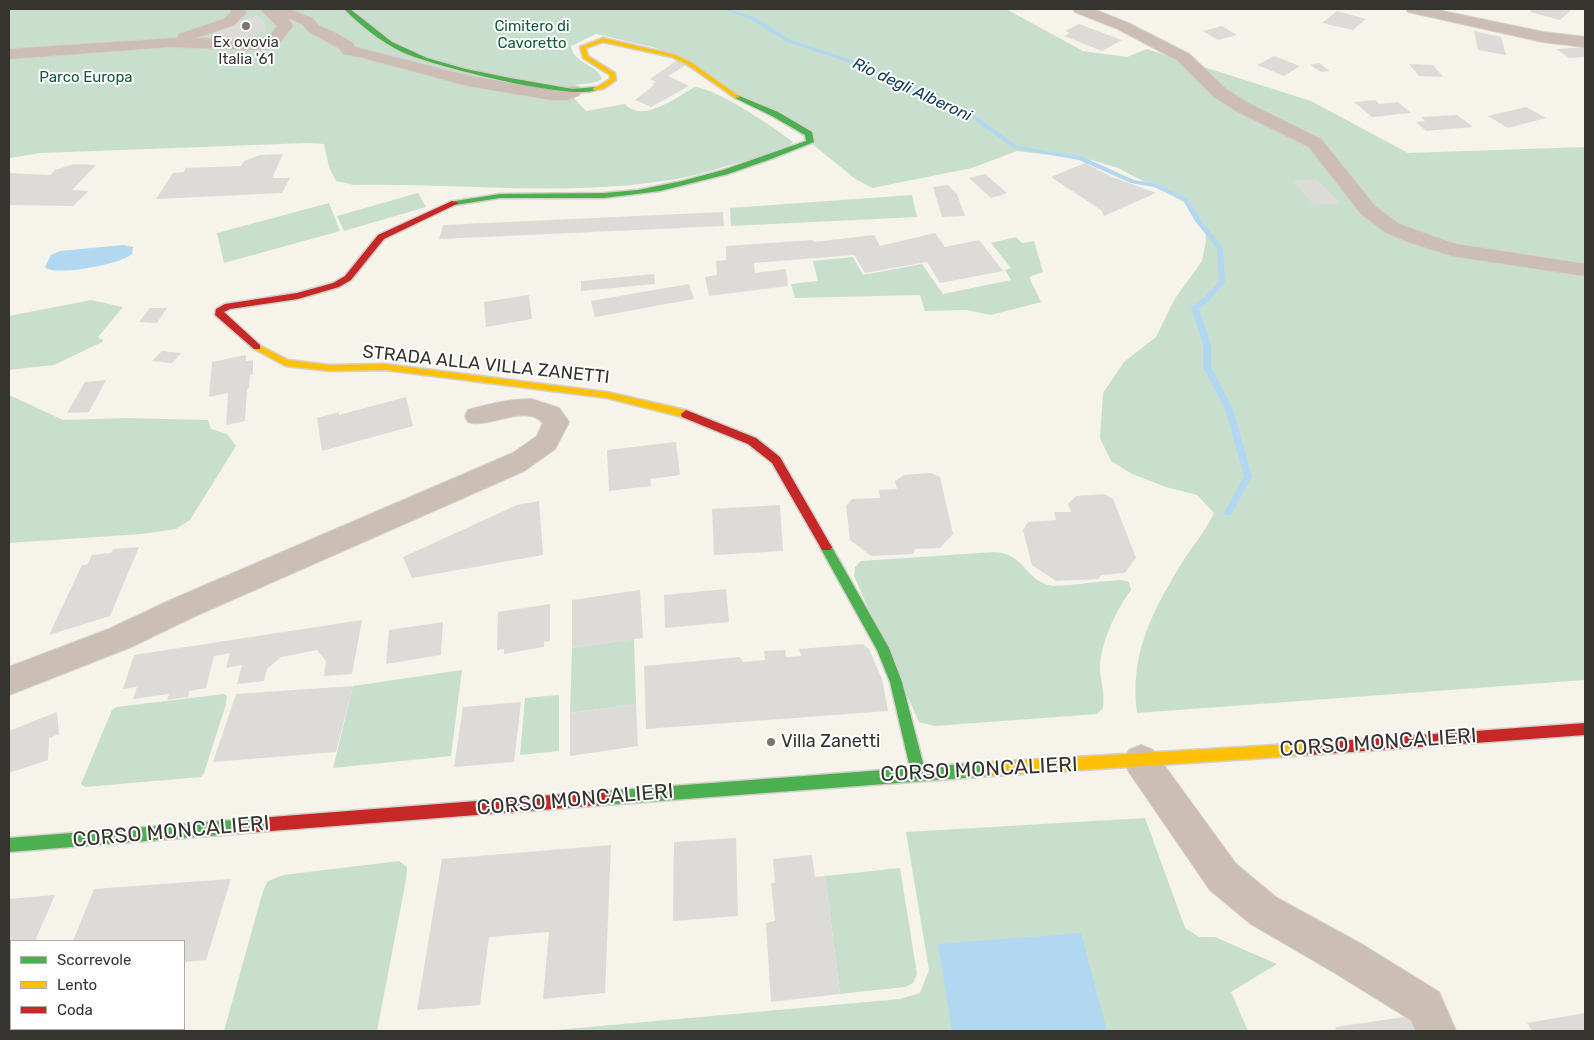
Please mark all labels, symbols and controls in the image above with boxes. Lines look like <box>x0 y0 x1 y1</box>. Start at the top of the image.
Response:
park label: Cimitero di Cavoretto <box>494 18 570 53</box>
marker: Ex ovovia Italia '61 <box>240 20 252 32</box>
place label: Ex ovovia Italia '61 <box>213 34 279 69</box>
water label: Rio degli Alberoni <box>849 54 975 126</box>
park label: Parco Europa <box>39 69 133 87</box>
street label: STRADA ALLA VILLA ZANETTI <box>361 341 611 389</box>
street label: CORSO MONCALIERI <box>1279 724 1477 762</box>
place label: Villa Zanetti <box>781 731 880 753</box>
marker: Villa Zanetti <box>765 736 777 748</box>
street label: CORSO MONCALIERI <box>880 752 1078 788</box>
street label: CORSO MONCALIERI <box>476 779 674 821</box>
street label: CORSO MONCALIERI <box>72 811 270 853</box>
legend <box>10 940 185 1030</box>
text: Scorrevole <box>57 951 131 969</box>
text: Lento <box>57 976 97 994</box>
text: Coda <box>57 1001 93 1019</box>

